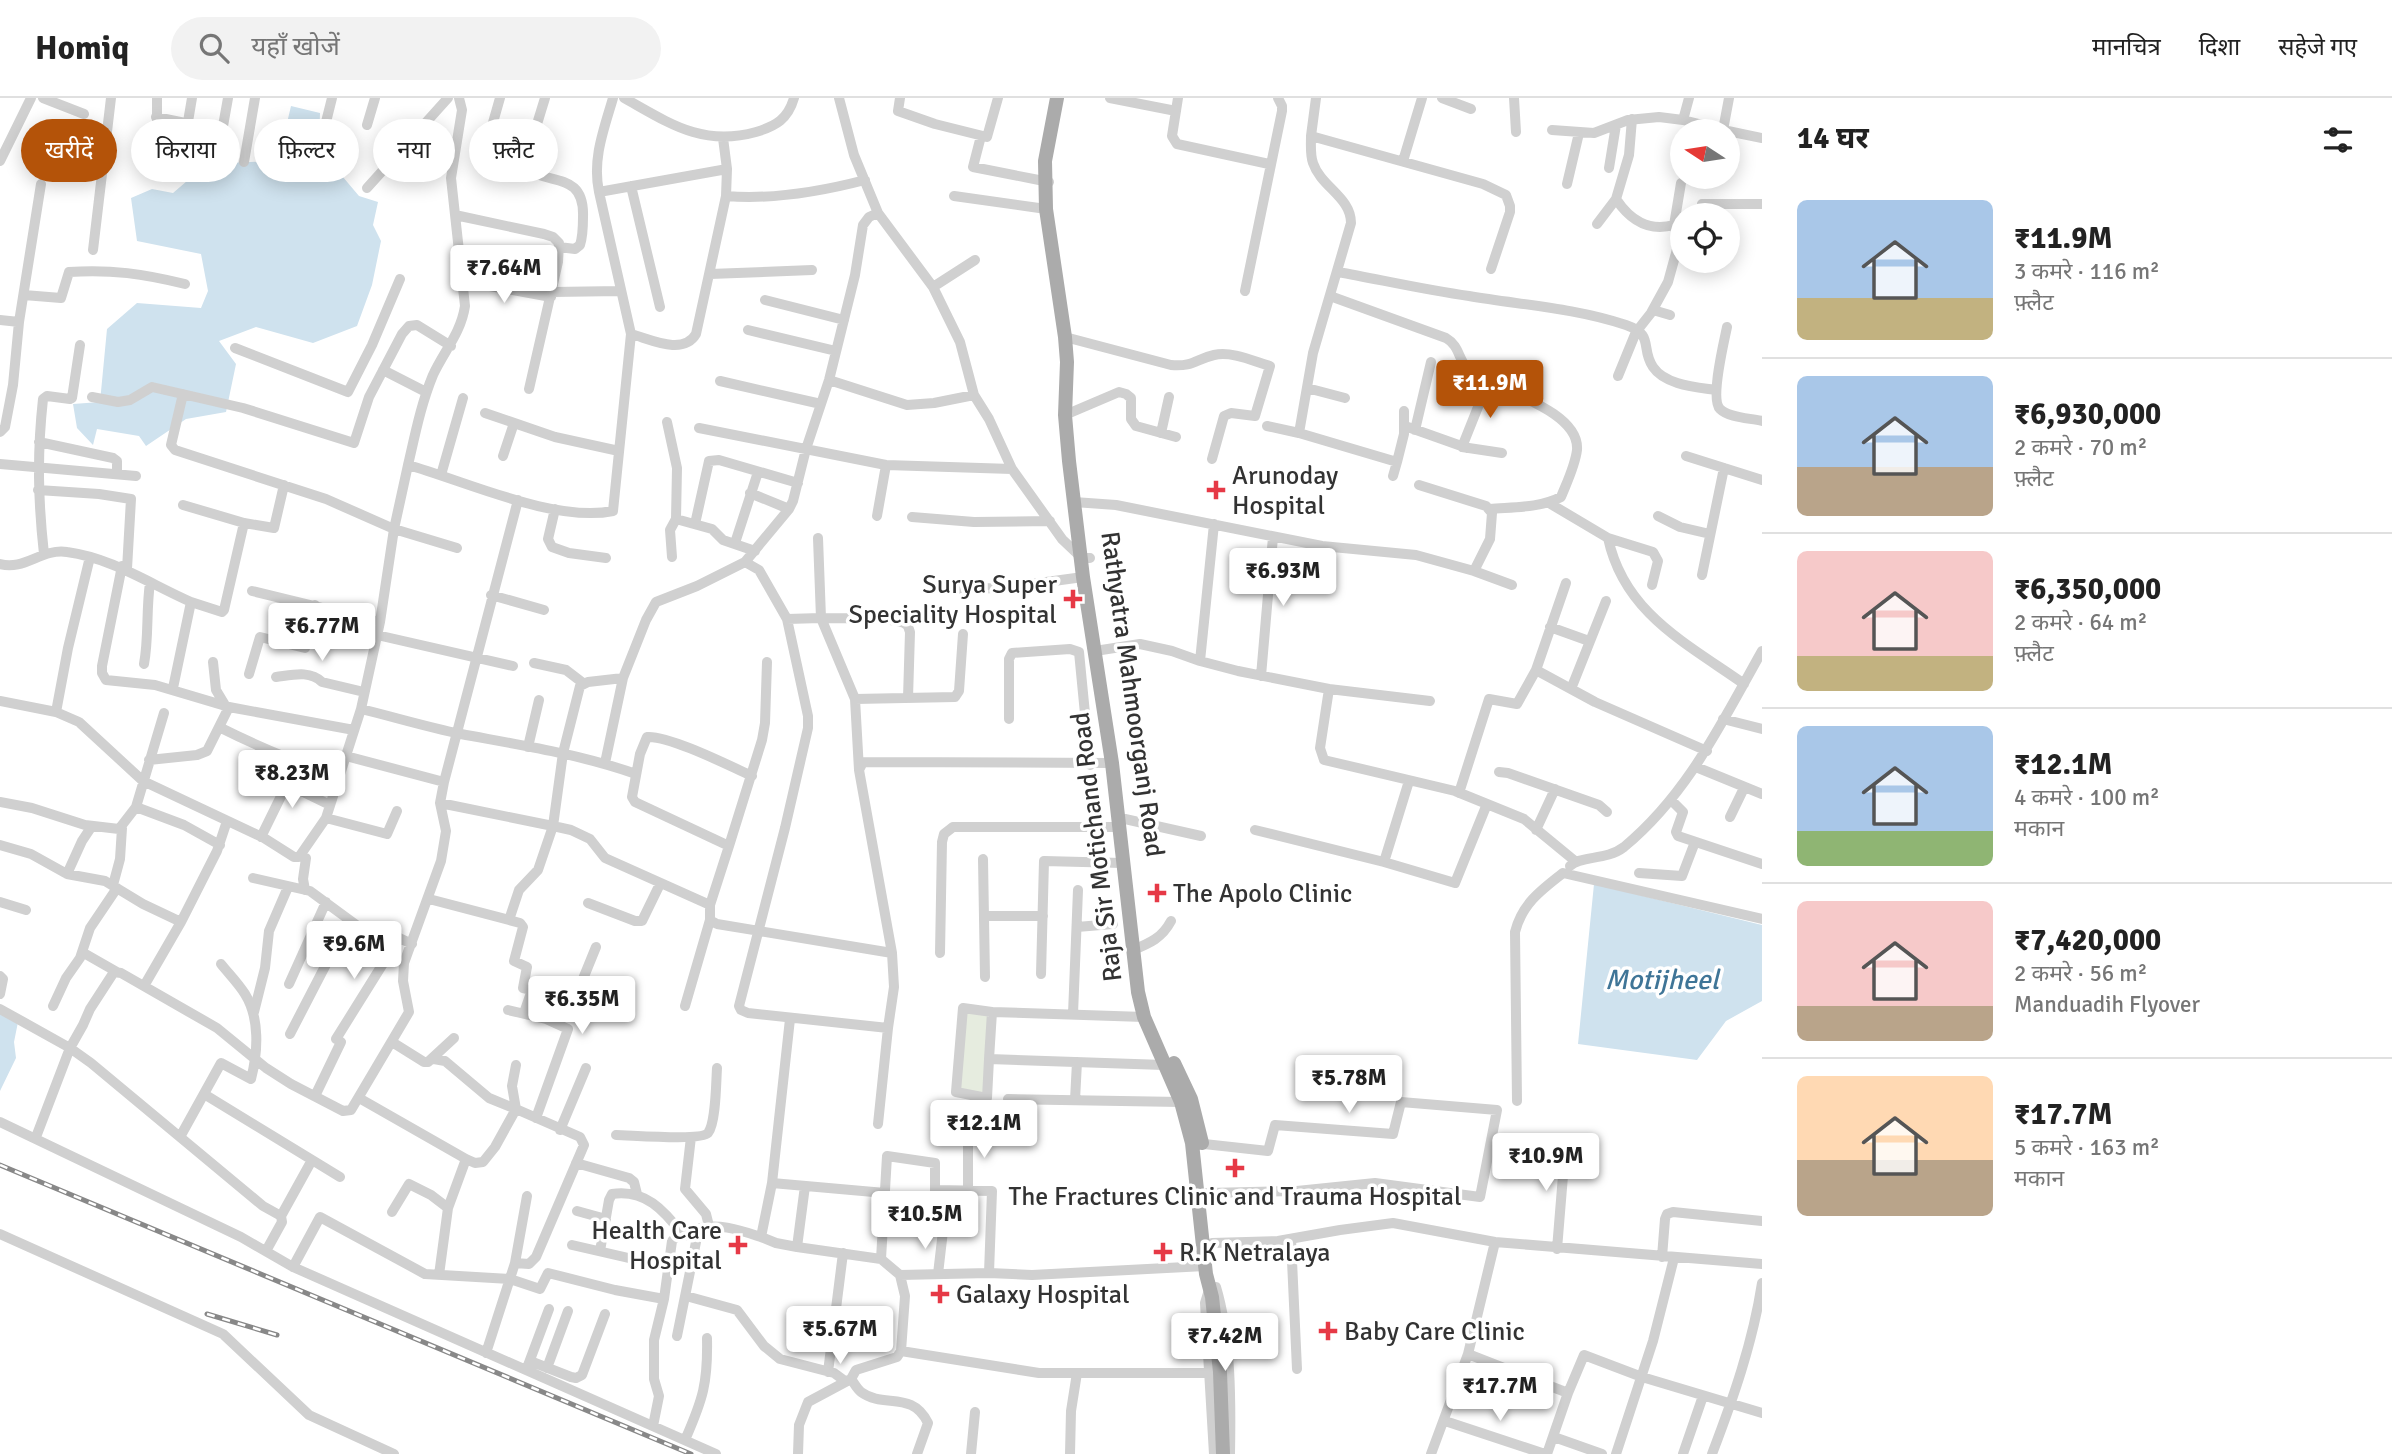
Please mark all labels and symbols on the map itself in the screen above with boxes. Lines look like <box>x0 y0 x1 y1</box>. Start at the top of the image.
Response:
north arrow <box>1670 119 1740 189</box>
pin: ₹7.64M <box>447 246 561 305</box>
pin: ₹11.9M <box>1433 360 1547 420</box>
place label: Arunoday Hospital <box>1232 460 1338 522</box>
marker: Arunoday Hospital <box>1206 480 1226 500</box>
street label: Rathyatra Mahmoorganj Road <box>1093 529 1171 859</box>
pin: ₹6.93M <box>1226 548 1340 608</box>
place label: Surya Super Speciality Hospital <box>848 569 1057 631</box>
marker: Surya Super Speciality Hospital <box>1063 589 1083 609</box>
pin: ₹6.77M <box>265 603 379 663</box>
street label: Raja Sir Motichand Road <box>1065 710 1129 983</box>
pin: ₹8.23M <box>235 750 349 810</box>
place label: The Apolo Clinic <box>1173 878 1352 910</box>
marker: The Apolo Clinic <box>1147 883 1167 903</box>
pin: ₹9.6M <box>305 922 403 981</box>
water label: Motijheel <box>1605 963 1721 997</box>
pin: ₹6.35M <box>525 976 639 1036</box>
pin: ₹5.78M <box>1292 1056 1406 1115</box>
pin: ₹12.1M <box>927 1100 1041 1160</box>
pin: ₹10.9M <box>1489 1134 1603 1193</box>
marker: The Fractures Clinic and Trauma Hospital <box>1225 1158 1245 1178</box>
place label: The Fractures Clinic and Trauma Hospital <box>1008 1181 1462 1213</box>
pin: ₹10.5M <box>868 1192 982 1251</box>
place label: Health Care Hospital <box>591 1215 722 1277</box>
marker: Health Care Hospital <box>728 1235 748 1255</box>
place label: R.K Netralaya <box>1179 1237 1331 1269</box>
marker: R.K Netralaya <box>1153 1242 1173 1262</box>
place label: Galaxy Hospital <box>956 1279 1130 1311</box>
marker: Galaxy Hospital <box>930 1284 950 1304</box>
pin: ₹5.67M <box>783 1306 897 1366</box>
pin: ₹7.42M <box>1168 1314 1282 1373</box>
place label: Baby Care Clinic <box>1344 1316 1525 1348</box>
marker: Baby Care Clinic <box>1318 1321 1338 1341</box>
pin: ₹17.7M <box>1443 1364 1557 1423</box>

